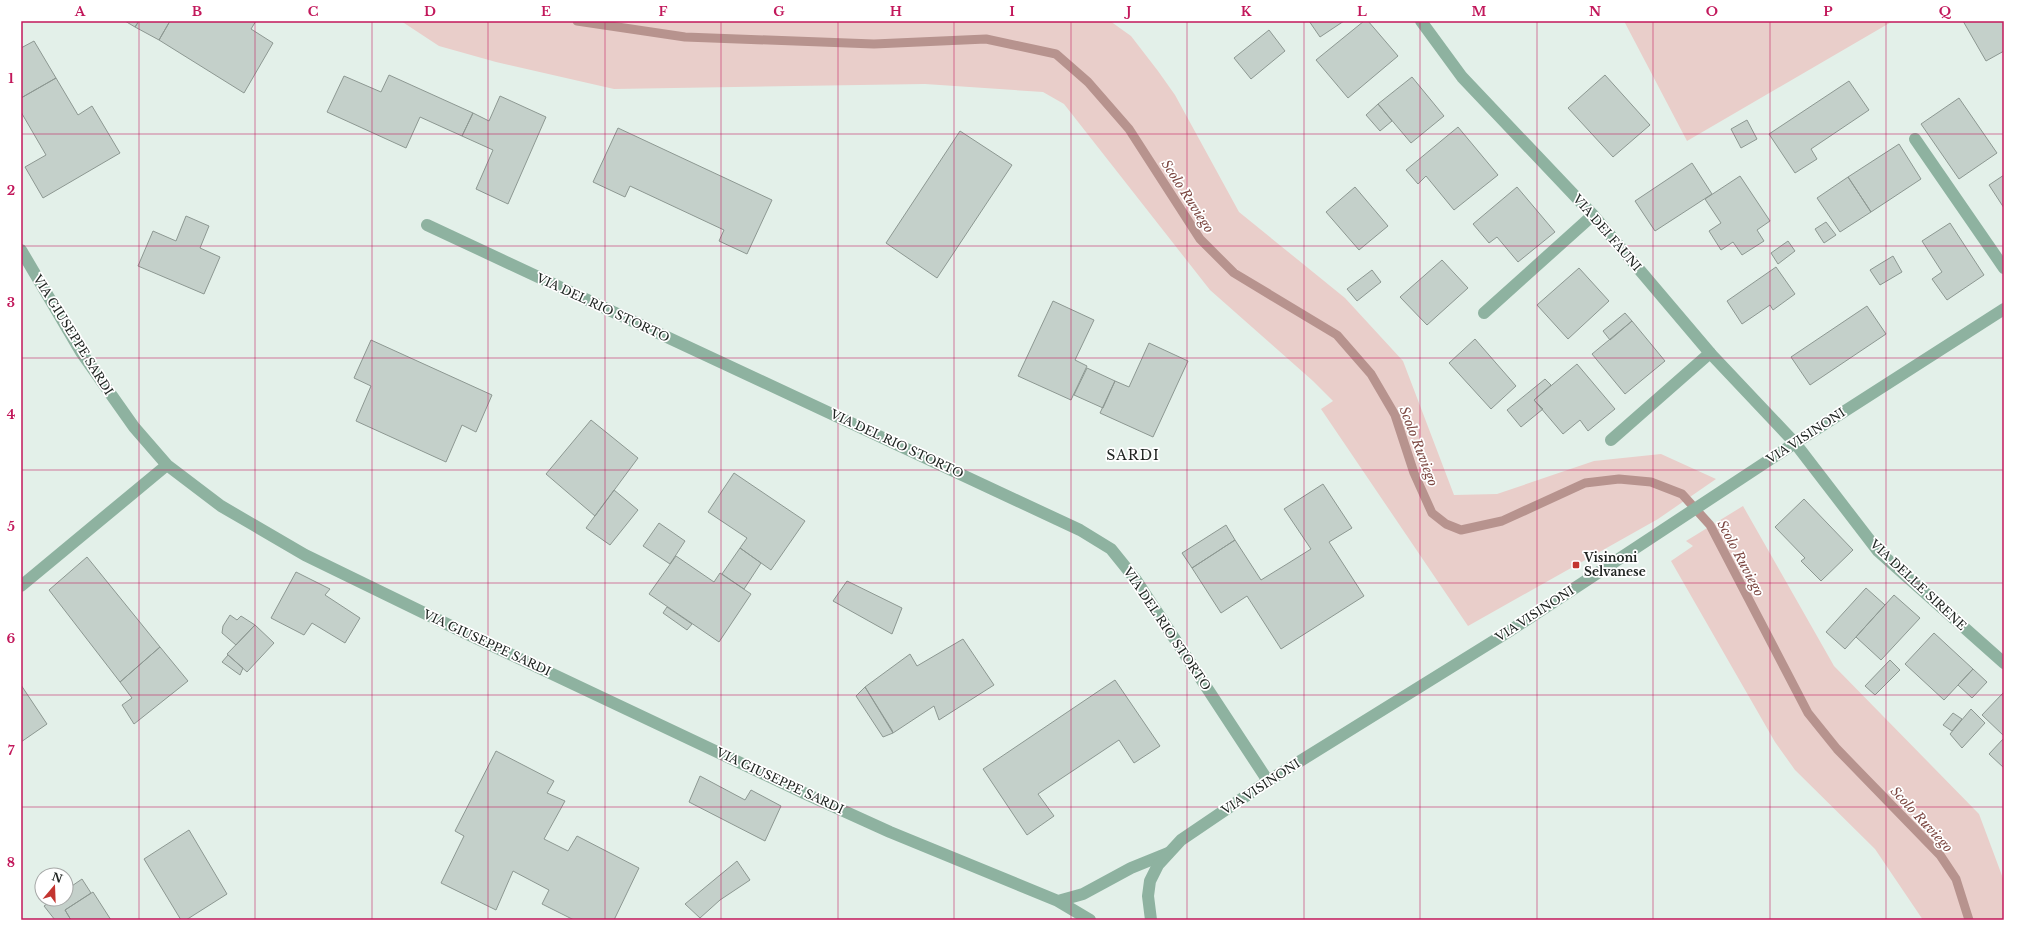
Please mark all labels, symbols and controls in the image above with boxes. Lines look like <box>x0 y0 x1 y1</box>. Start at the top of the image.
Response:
text: A <box>74 3 86 20</box>
text: B <box>192 3 202 20</box>
text: C <box>308 3 319 20</box>
text: D <box>424 3 436 20</box>
text: E <box>541 3 551 20</box>
text: F <box>659 3 668 20</box>
text: G <box>773 3 785 20</box>
text: H <box>890 3 902 20</box>
text: I <box>1009 3 1015 20</box>
text: J <box>1123 3 1132 20</box>
text: K <box>1241 3 1252 20</box>
text: L <box>1357 3 1367 20</box>
text: M <box>1472 3 1487 20</box>
text: N <box>1589 3 1601 20</box>
text: O <box>1706 3 1718 20</box>
text: P <box>1823 3 1833 20</box>
text: Q <box>1939 3 1952 20</box>
text: 1 <box>8 70 14 87</box>
water label: Scolo Ruviego <box>1158 156 1218 236</box>
text: 2 <box>7 182 15 199</box>
street label: VIA DEI FAUNI <box>1569 191 1645 274</box>
street label: VIA DEL RIO STORTO <box>533 270 672 345</box>
street label: VIA GIUSEPPE SARDI <box>30 271 117 398</box>
text: 3 <box>7 294 15 311</box>
water label: Scolo Ruviego <box>1396 404 1442 489</box>
street label: VIA VISINONI <box>1763 405 1848 467</box>
text: 4 <box>7 406 16 423</box>
street label: VIA DEL RIO STORTO <box>827 406 966 481</box>
district label: SARDI <box>1106 446 1160 464</box>
water label: Scolo Ruviego <box>1713 517 1768 599</box>
text: 5 <box>7 518 15 535</box>
street label: VIA DELLE SIRENE <box>1866 536 1970 633</box>
place label: Visinoni Selvanese <box>1583 550 1646 579</box>
marker: Visinoni Selvanese <box>1571 560 1581 570</box>
street label: VIA DEL RIO STORTO <box>1120 564 1214 693</box>
street label: VIA VISINONI <box>1492 583 1577 645</box>
street label: VIA GIUSEPPE SARDI <box>420 606 553 679</box>
text: 6 <box>7 630 16 647</box>
text: 7 <box>8 742 15 759</box>
street label: VIA GIUSEPPE SARDI <box>713 744 846 817</box>
street label: VIA VISINONI <box>1218 756 1303 818</box>
water label: Scolo Ruviego <box>1887 783 1957 856</box>
text: 8 <box>7 854 15 871</box>
north arrow <box>34 867 74 907</box>
text: N <box>50 869 65 886</box>

